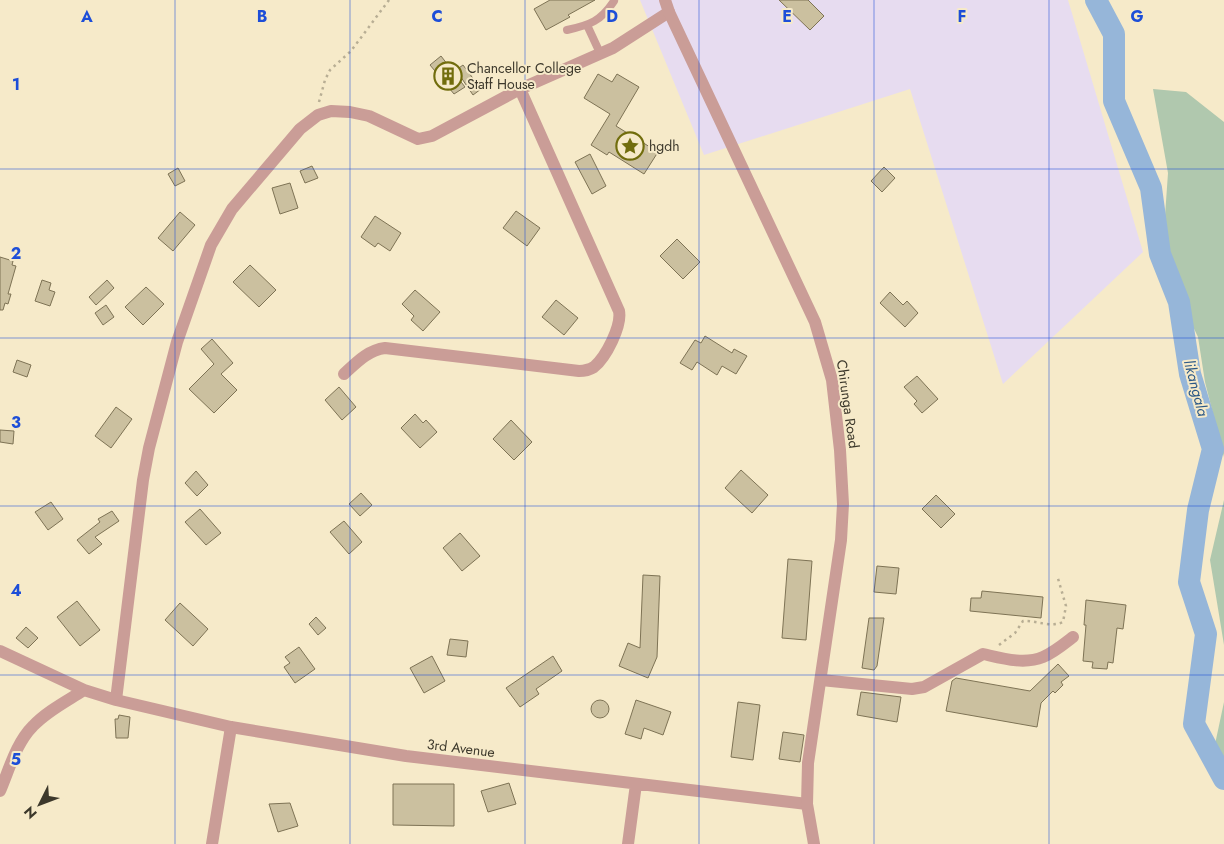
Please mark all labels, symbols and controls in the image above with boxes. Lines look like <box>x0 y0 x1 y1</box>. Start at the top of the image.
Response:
text: A <box>80 5 93 28</box>
text: B <box>257 5 267 28</box>
text: C <box>431 5 443 28</box>
text: D <box>606 5 618 28</box>
text: E <box>782 5 792 28</box>
text: F <box>958 5 966 28</box>
text: G <box>1130 5 1144 28</box>
place label: Chancellor College Staff House <box>467 58 581 94</box>
building icon: Chancellor College Staff House <box>433 61 463 91</box>
text: 1 <box>12 73 20 96</box>
place icon: hgdh <box>615 131 645 161</box>
place label: hgdh <box>649 136 680 156</box>
text: 2 <box>11 242 21 265</box>
water label: likangala <box>1178 357 1214 419</box>
street label: Chirunga Road <box>832 358 864 450</box>
text: 3 <box>11 411 21 434</box>
text: 4 <box>10 579 22 602</box>
street label: 3rd Avenue <box>426 734 496 762</box>
text: 5 <box>11 748 21 771</box>
north arrow <box>15 779 65 829</box>
text: N <box>19 802 41 824</box>

